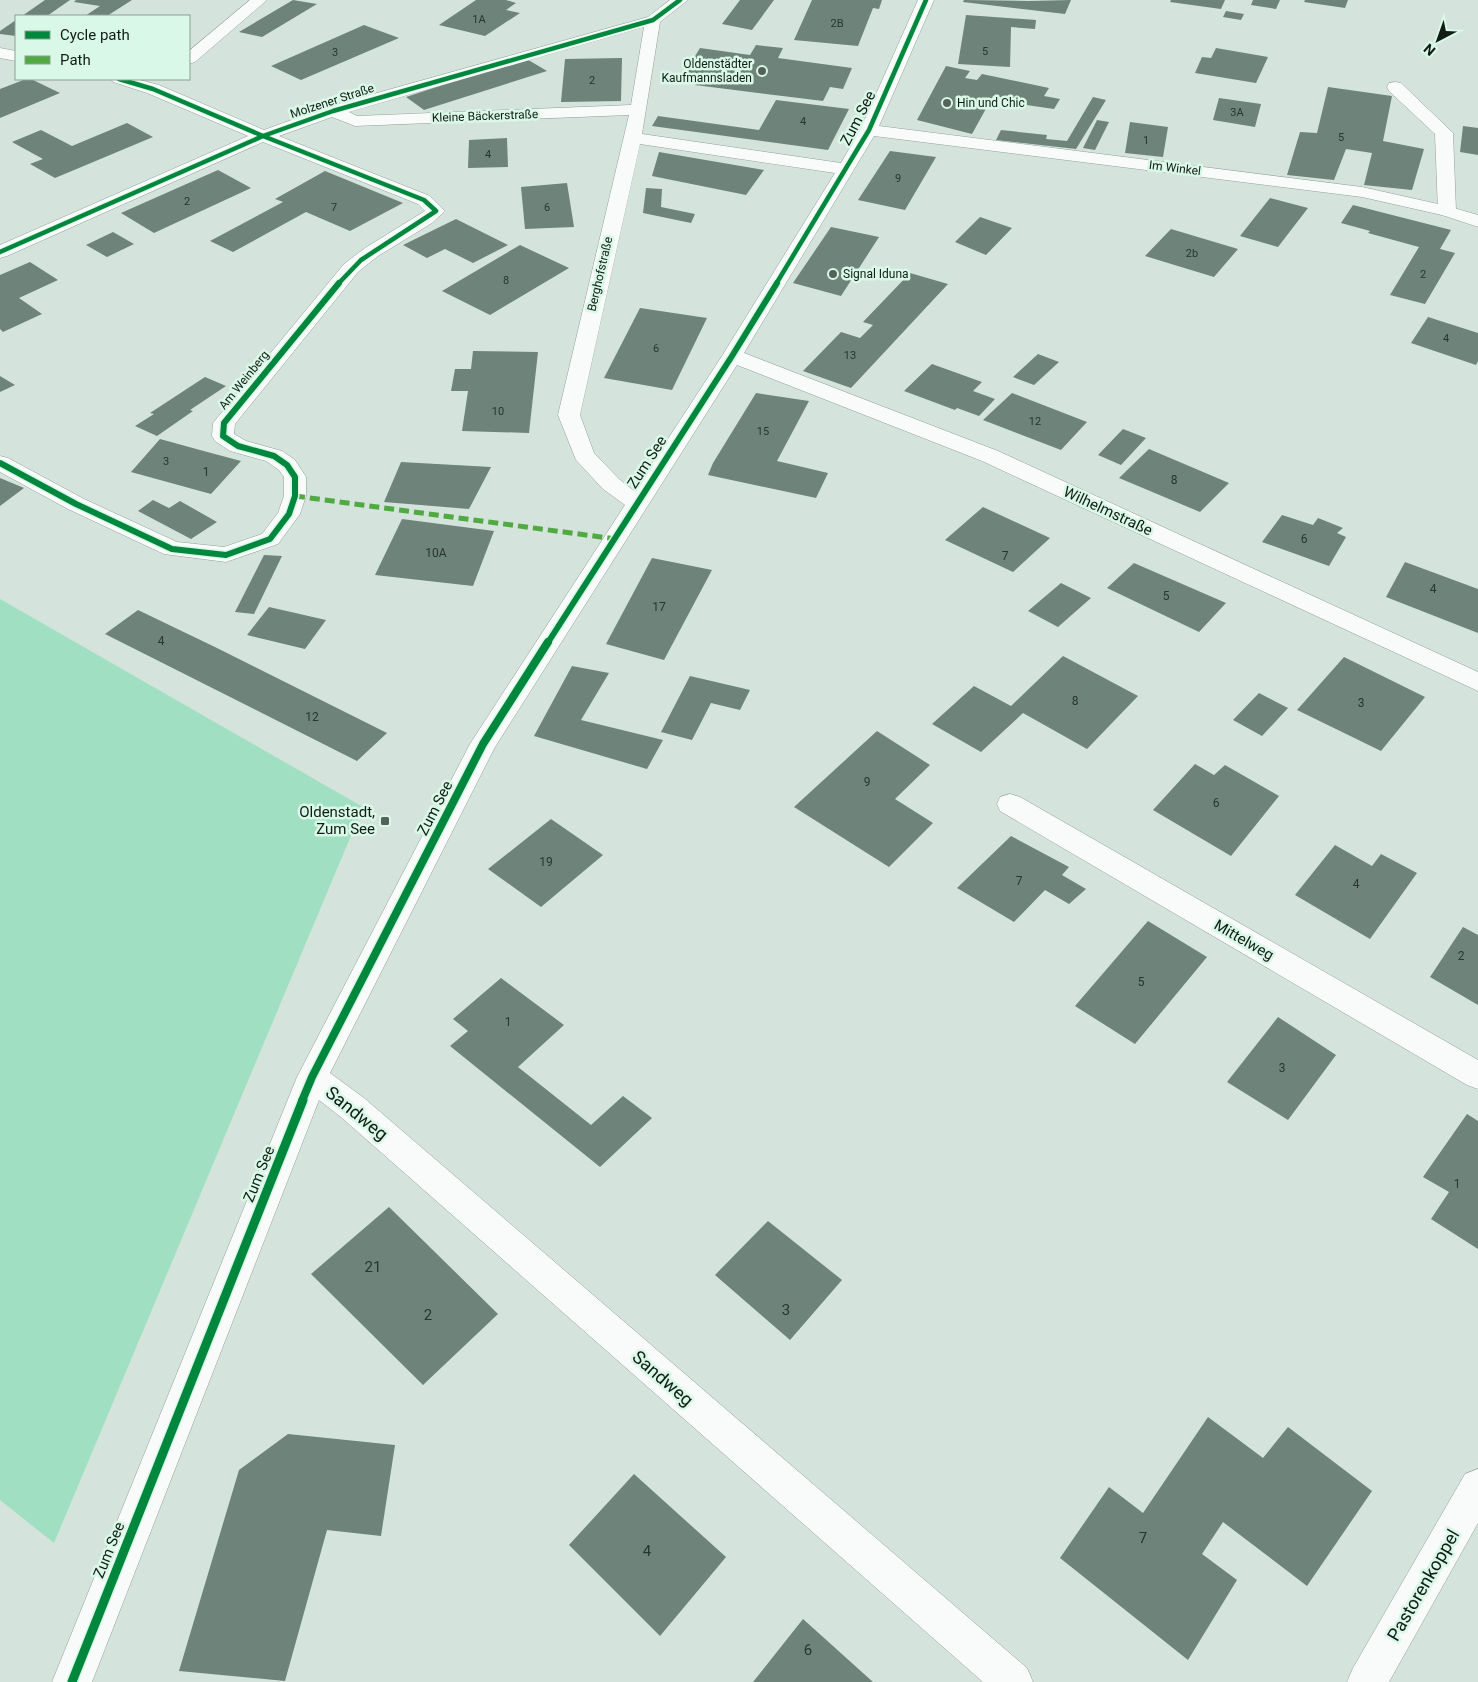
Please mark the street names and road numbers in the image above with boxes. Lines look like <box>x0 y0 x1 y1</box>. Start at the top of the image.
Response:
street label: Molzener Straße <box>288 81 376 121</box>
street label: Zum See <box>837 88 879 148</box>
street label: Kleine Bäckerstraße <box>432 107 538 125</box>
street label: Im Winkel <box>1148 158 1202 178</box>
street label: Berghofstraße <box>585 235 615 313</box>
street label: Am Weinberg <box>216 348 272 412</box>
street label: Zum See <box>623 432 671 492</box>
street label: Wilhelmstraße <box>1061 483 1155 539</box>
street label: Zum See <box>414 778 456 838</box>
street label: Mittelweg <box>1211 916 1277 964</box>
street label: Sandweg <box>322 1082 392 1144</box>
street label: Zum See <box>240 1143 278 1205</box>
street label: Sandweg <box>628 1346 698 1410</box>
street label: Zum See <box>90 1519 128 1581</box>
street label: Pastorenkoppel <box>1383 1526 1463 1644</box>

